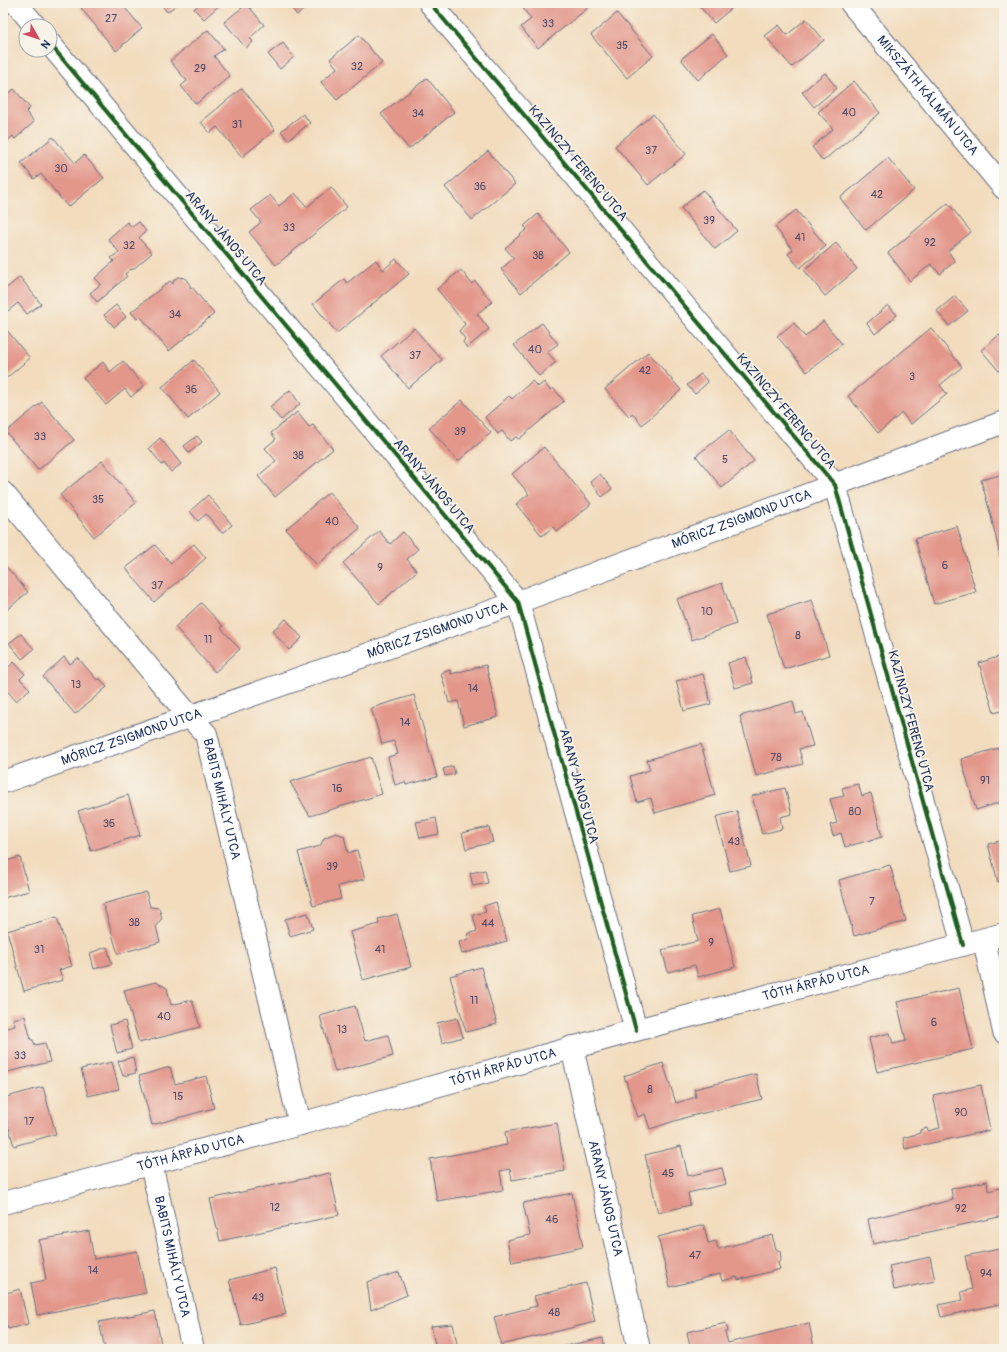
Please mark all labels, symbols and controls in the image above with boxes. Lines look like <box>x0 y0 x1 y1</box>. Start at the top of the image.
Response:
house number: 27 <box>105 12 117 25</box>
house number: 33 <box>542 17 554 30</box>
north arrow <box>18 18 58 58</box>
street label: MIKSZÁTH KÁLMÁN UTCA <box>873 32 982 159</box>
text: N <box>38 37 53 51</box>
house number: 35 <box>616 39 628 52</box>
house number: 32 <box>351 60 363 73</box>
house number: 29 <box>194 62 206 75</box>
street label: KAZINCZY FERENC UTCA <box>525 102 631 224</box>
house number: 40 <box>842 106 856 119</box>
house number: 34 <box>412 107 425 120</box>
house number: 31 <box>232 118 242 131</box>
house number: 37 <box>645 144 657 157</box>
house number: 30 <box>54 162 68 175</box>
house number: 36 <box>474 180 486 193</box>
street label: ARANY JÁNOS UTCA <box>182 188 270 289</box>
house number: 42 <box>871 188 883 201</box>
house number: 39 <box>703 214 715 227</box>
house number: 33 <box>283 221 295 234</box>
house number: 41 <box>795 231 805 244</box>
house number: 92 <box>924 236 936 249</box>
house number: 32 <box>123 239 135 252</box>
house number: 38 <box>532 249 544 262</box>
house number: 34 <box>169 308 182 321</box>
house number: 40 <box>528 343 542 356</box>
house number: 37 <box>409 349 421 362</box>
street label: KAZINCZY FERENC UTCA <box>733 350 839 472</box>
house number: 42 <box>639 364 651 377</box>
house number: 3 <box>909 370 915 383</box>
house number: 36 <box>185 383 197 396</box>
house number: 39 <box>454 425 466 438</box>
house number: 33 <box>34 430 46 443</box>
street label: ARANY JÁNOS UTCA <box>390 436 478 537</box>
house number: 38 <box>292 449 304 462</box>
house number: 5 <box>722 453 728 466</box>
street label: MÓRICZ ZSIGMOND UTCA <box>670 486 814 552</box>
house number: 35 <box>92 493 104 506</box>
house number: 40 <box>325 515 339 528</box>
house number: 6 <box>942 559 948 572</box>
house number: 9 <box>377 561 383 574</box>
house number: 37 <box>151 579 163 592</box>
street label: MÓRICZ ZSIGMOND UTCA <box>365 598 510 662</box>
house number: 10 <box>701 605 713 618</box>
house number: 8 <box>795 629 801 642</box>
house number: 11 <box>204 633 212 646</box>
street label: KAZINCZY FERENC UTCA <box>884 648 938 794</box>
house number: 13 <box>71 678 81 691</box>
house number: 14 <box>468 682 479 695</box>
street label: MÓRICZ ZSIGMOND UTCA <box>59 705 204 769</box>
house number: 14 <box>400 716 411 729</box>
street label: ARANY JÁNOS UTCA <box>556 727 602 846</box>
street label: BABITS MIHÁLY UTCA <box>199 737 244 862</box>
house number: 78 <box>770 751 782 764</box>
house number: 91 <box>980 774 990 787</box>
house number: 16 <box>332 782 342 795</box>
house number: 80 <box>848 805 862 818</box>
house number: 36 <box>103 817 115 830</box>
house number: 43 <box>728 835 740 848</box>
house number: 39 <box>326 860 338 873</box>
house number: 7 <box>869 895 875 908</box>
house number: 38 <box>128 916 140 929</box>
house number: 44 <box>482 917 495 930</box>
house number: 9 <box>708 936 714 949</box>
house number: 31 <box>34 943 44 956</box>
house number: 41 <box>375 943 385 956</box>
street label: TÓTH ÁRPÁD UTCA <box>761 961 871 1005</box>
house number: 11 <box>470 994 478 1007</box>
house number: 40 <box>157 1010 171 1023</box>
house number: 6 <box>931 1016 937 1029</box>
house number: 13 <box>337 1023 347 1036</box>
street label: TÓTH ÁRPÁD UTCA <box>448 1045 558 1090</box>
house number: 33 <box>14 1049 26 1062</box>
house number: 8 <box>647 1083 653 1096</box>
house number: 15 <box>173 1090 183 1103</box>
house number: 90 <box>954 1106 968 1119</box>
house number: 17 <box>24 1115 34 1128</box>
street label: TÓTH ÁRPÁD UTCA <box>135 1131 246 1175</box>
street label: ARANY JÁNOS UTCA <box>585 1139 626 1258</box>
house number: 45 <box>662 1167 674 1180</box>
street label: BABITS MIHÁLY UTCA <box>150 1194 194 1320</box>
house number: 12 <box>270 1201 280 1214</box>
house number: 92 <box>955 1202 967 1215</box>
house number: 46 <box>546 1213 558 1226</box>
house number: 47 <box>689 1249 701 1262</box>
house number: 14 <box>88 1264 99 1277</box>
house number: 94 <box>980 1267 993 1280</box>
house number: 43 <box>252 1291 264 1304</box>
house number: 48 <box>548 1306 560 1319</box>

